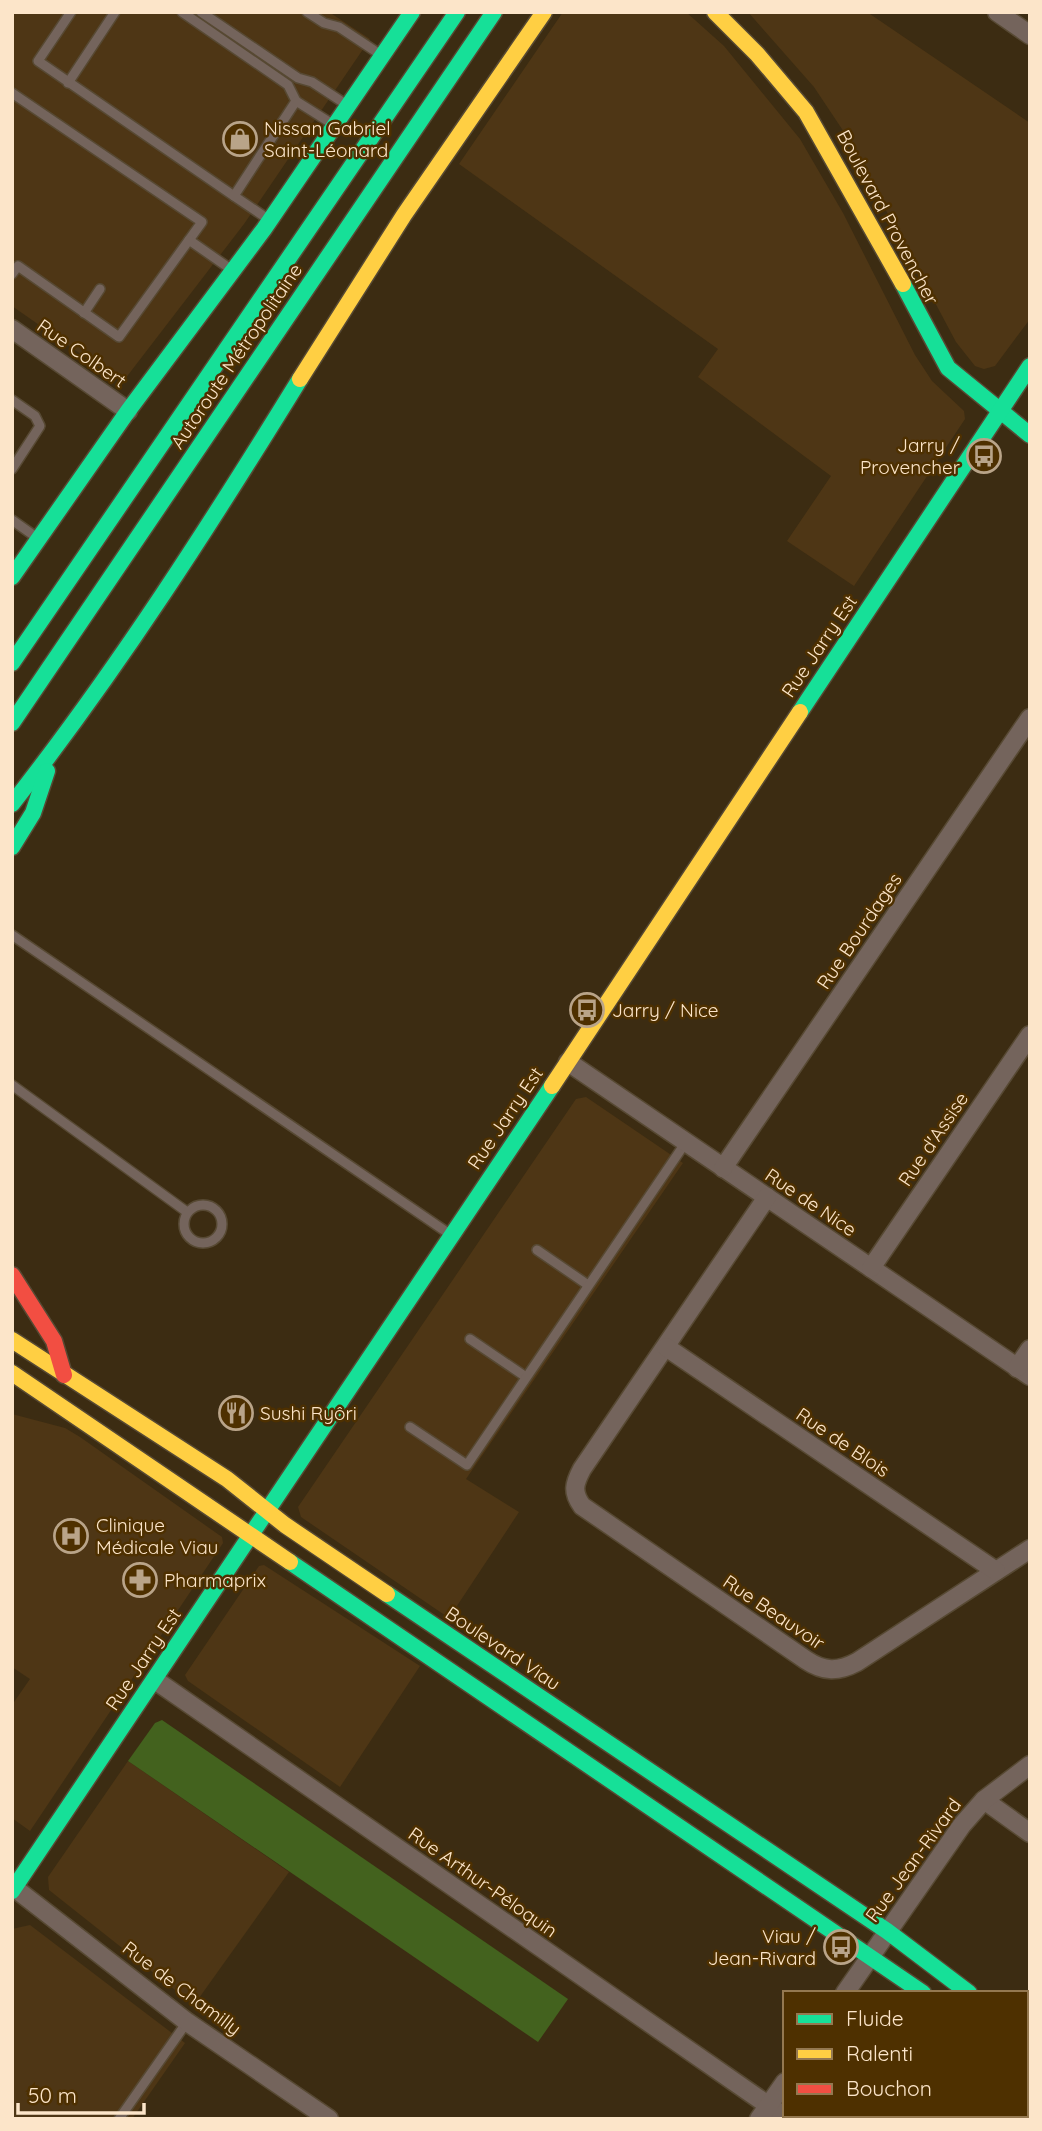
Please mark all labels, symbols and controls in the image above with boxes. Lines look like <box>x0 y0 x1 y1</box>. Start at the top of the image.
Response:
place label: Nissan Gabriel Saint-Léonard <box>264 116 391 162</box>
shop icon: Nissan Gabriel Saint-Léonard <box>221 120 259 158</box>
street label: Boulevard Provencher <box>832 125 945 309</box>
street label: Autoroute Métropolitaine <box>165 259 307 453</box>
street label: Rue Colbert <box>33 313 131 393</box>
place label: Jarry / Provencher <box>860 433 961 479</box>
bus stop icon: Jarry / Provencher <box>965 437 1003 475</box>
street label: Rue Jarry Est <box>776 590 862 702</box>
street label: Rue Bourdages <box>811 868 907 994</box>
bus stop icon: Jarry / Nice <box>568 991 606 1029</box>
place label: Jarry / Nice <box>612 998 719 1022</box>
street label: Rue Jarry Est <box>462 1062 548 1174</box>
street label: Rue d'Assise <box>893 1087 973 1191</box>
street label: Rue de Nice <box>761 1163 861 1241</box>
restaurant icon: Sushi Ryôri <box>217 1394 255 1432</box>
place label: Sushi Ryôri <box>260 1401 357 1425</box>
street label: Rue de Blois <box>792 1402 894 1482</box>
place label: Clinique Médicale Viau <box>96 1513 218 1559</box>
hospital icon: Clinique Médicale Viau <box>52 1517 90 1555</box>
pharmacy icon: Pharmaprix <box>121 1561 159 1599</box>
place label: Pharmaprix <box>164 1568 266 1592</box>
street label: Rue Beauvoir <box>719 1569 830 1655</box>
street label: Boulevard Viau <box>441 1601 565 1695</box>
street label: Rue Jarry Est <box>100 1603 186 1715</box>
street label: Rue Jean-Rivard <box>860 1793 966 1927</box>
street label: Rue Arthur-Péloquin <box>404 1822 562 1942</box>
place label: Viau / Jean-Rivard <box>708 1924 816 1970</box>
bus stop icon: Viau / Jean-Rivard <box>822 1928 860 1966</box>
street label: Rue de Chamilly <box>118 1936 246 2040</box>
legend <box>783 1991 1028 2117</box>
text: Fluide <box>846 2005 904 2031</box>
text: Ralenti <box>846 2040 913 2066</box>
scale bar <box>18 2072 144 2116</box>
text: Bouchon <box>846 2075 932 2101</box>
text: 50 m <box>28 2082 77 2108</box>

